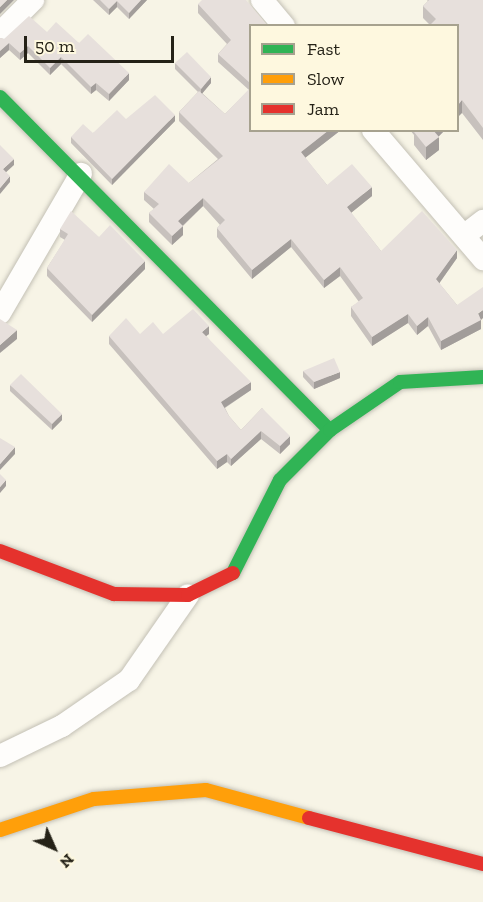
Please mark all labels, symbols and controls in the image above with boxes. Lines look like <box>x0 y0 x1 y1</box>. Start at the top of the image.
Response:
scale bar <box>27 24 177 62</box>
legend <box>249 24 459 132</box>
text: 50 m <box>35 35 74 57</box>
text: Fast <box>307 38 340 60</box>
text: Slow <box>307 68 344 90</box>
text: Jam <box>307 98 339 120</box>
north arrow <box>24 818 84 878</box>
text: N <box>56 850 78 872</box>

